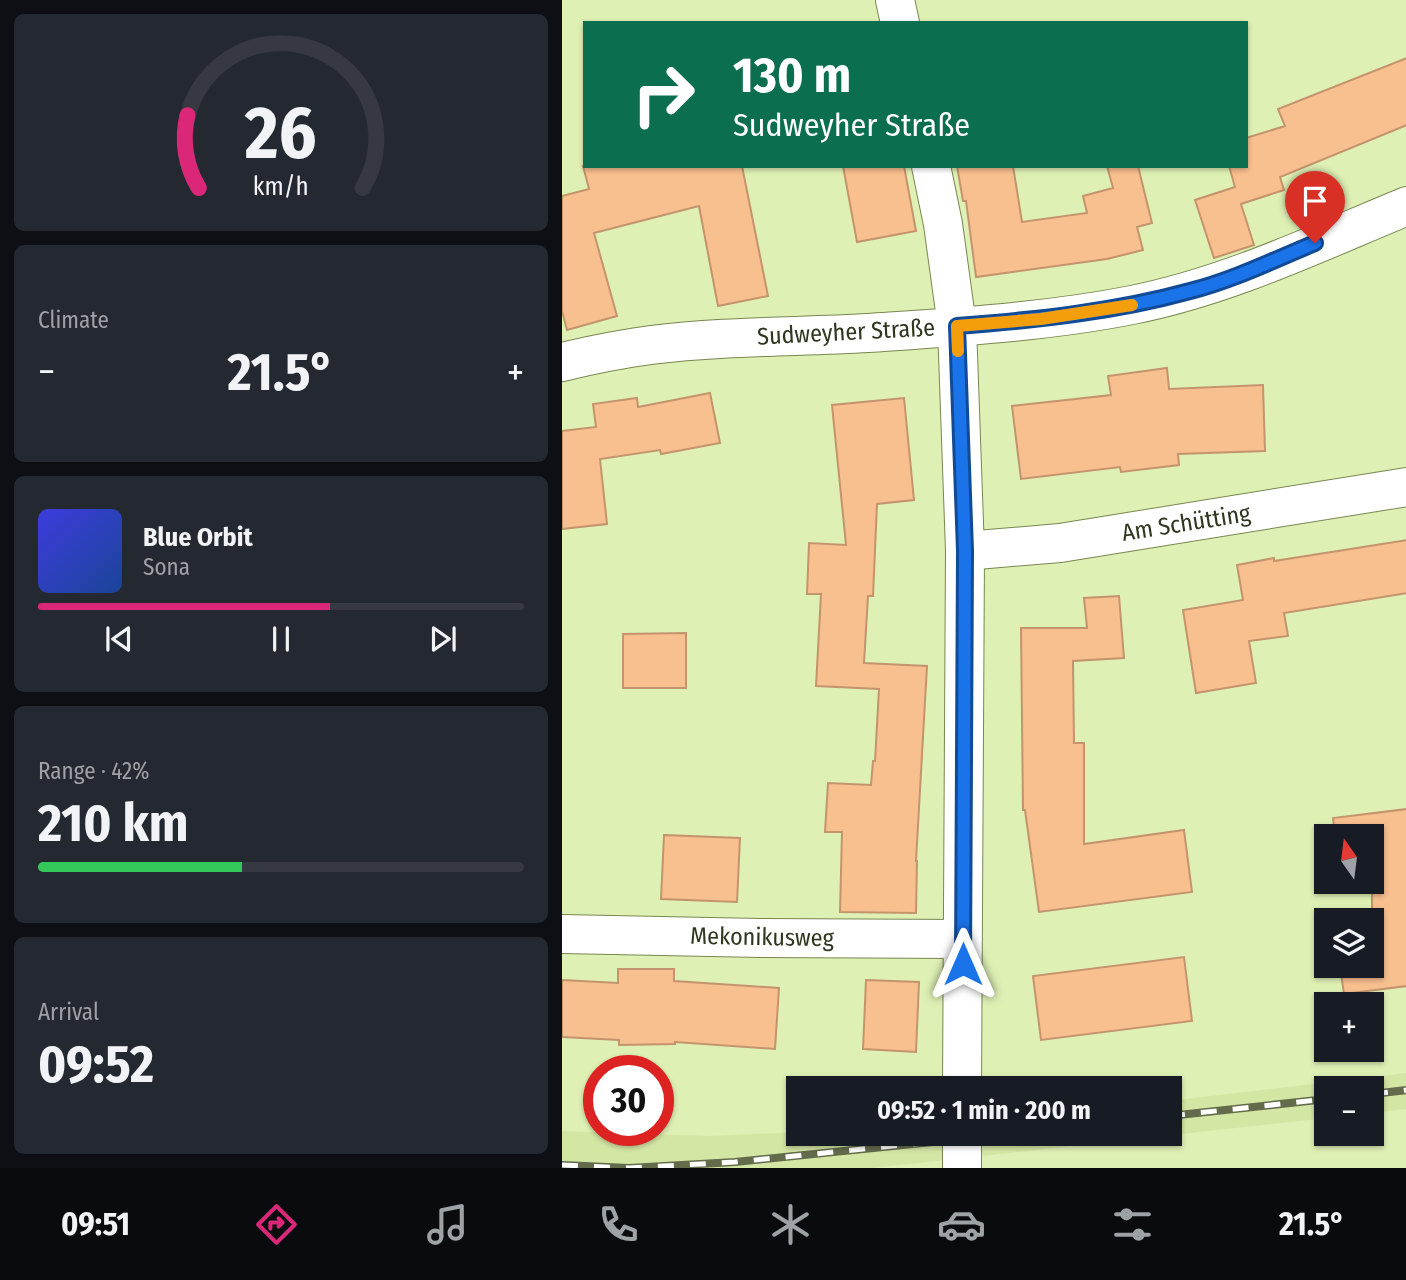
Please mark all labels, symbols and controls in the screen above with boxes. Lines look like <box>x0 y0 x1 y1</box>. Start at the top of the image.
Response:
text: 130 m <box>733 46 851 105</box>
icon: right <box>618 49 709 140</box>
text: 26 <box>244 91 317 178</box>
text: Sudweyher Straße <box>733 106 970 144</box>
pin <box>1285 171 1345 243</box>
text: km/h <box>253 172 309 202</box>
icon: arrive <box>1296 182 1334 220</box>
text: Climate <box>38 306 109 334</box>
street label: Sudweyher Straße <box>756 313 936 351</box>
text: 21.5° <box>227 341 334 404</box>
text: − <box>38 349 55 395</box>
text: + <box>507 349 524 395</box>
street label: Am Schütting <box>1120 499 1253 547</box>
text: Blue Orbit <box>143 522 253 553</box>
text: Sona <box>143 553 190 581</box>
icon: previous <box>100 620 138 658</box>
icon: pause <box>262 620 300 658</box>
icon: next <box>424 620 462 658</box>
text: Range · 42% <box>38 757 149 785</box>
text: 210 km <box>38 792 189 855</box>
north arrow <box>1314 824 1384 894</box>
map controls <box>1314 824 1384 1146</box>
button: layers <box>1314 908 1384 978</box>
street label: Mekonikusweg <box>690 922 835 952</box>
position arrow <box>926 927 1000 1001</box>
button: + <box>1314 992 1384 1062</box>
text: Arrival <box>38 998 99 1026</box>
text: 09:52 <box>38 1033 154 1096</box>
speed limit sign: 30 <box>583 1055 674 1146</box>
button: − <box>1314 1076 1384 1146</box>
text: 09:52 · 1 min · 200 m <box>877 1095 1091 1126</box>
icon: directions <box>252 1200 301 1249</box>
icon: music <box>423 1200 472 1249</box>
icon: phone <box>594 1200 643 1249</box>
icon: climate <box>766 1200 815 1249</box>
icon: car <box>937 1200 986 1249</box>
icon: filters <box>1108 1200 1157 1249</box>
text: 09:51 <box>61 1205 130 1243</box>
text: 21.5° <box>1279 1205 1345 1243</box>

